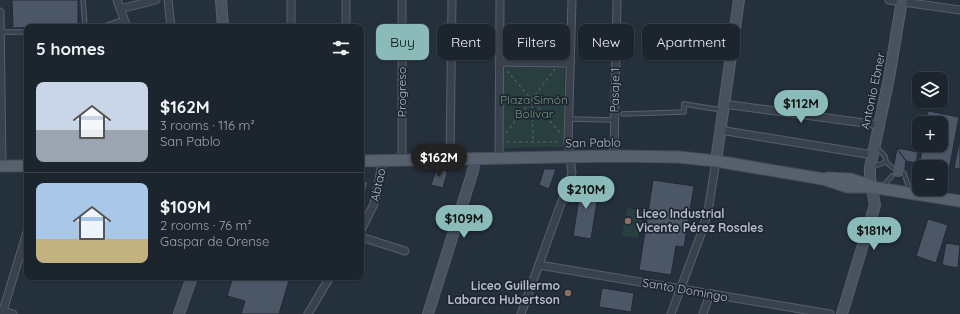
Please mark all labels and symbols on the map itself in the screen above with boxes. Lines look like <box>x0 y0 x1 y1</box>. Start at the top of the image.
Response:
street label: Antonio Ebner <box>857 51 888 131</box>
street label: Progreso <box>394 67 409 117</box>
street label: Pasaje 1 <box>607 67 622 113</box>
pin: $112M <box>773 90 829 124</box>
park label: Plaza Simón Bolívar <box>500 92 568 121</box>
street label: San Pablo <box>565 135 621 150</box>
pin: $162M <box>411 144 467 178</box>
street label: Abtao <box>367 167 388 203</box>
pin: $210M <box>558 176 614 210</box>
pin: $109M <box>436 205 492 239</box>
place label: Liceo Industrial Vicente Pérez Rosales <box>636 206 763 235</box>
marker: Liceo Industrial Vicente Pérez Rosales <box>623 216 633 226</box>
pin: $181M <box>846 217 902 251</box>
street label: Santo Domingo <box>641 275 729 304</box>
place label: Liceo Guillermo Labarca Hubertson <box>447 278 560 307</box>
marker: Liceo Guillermo Labarca Hubertson <box>563 288 573 298</box>

